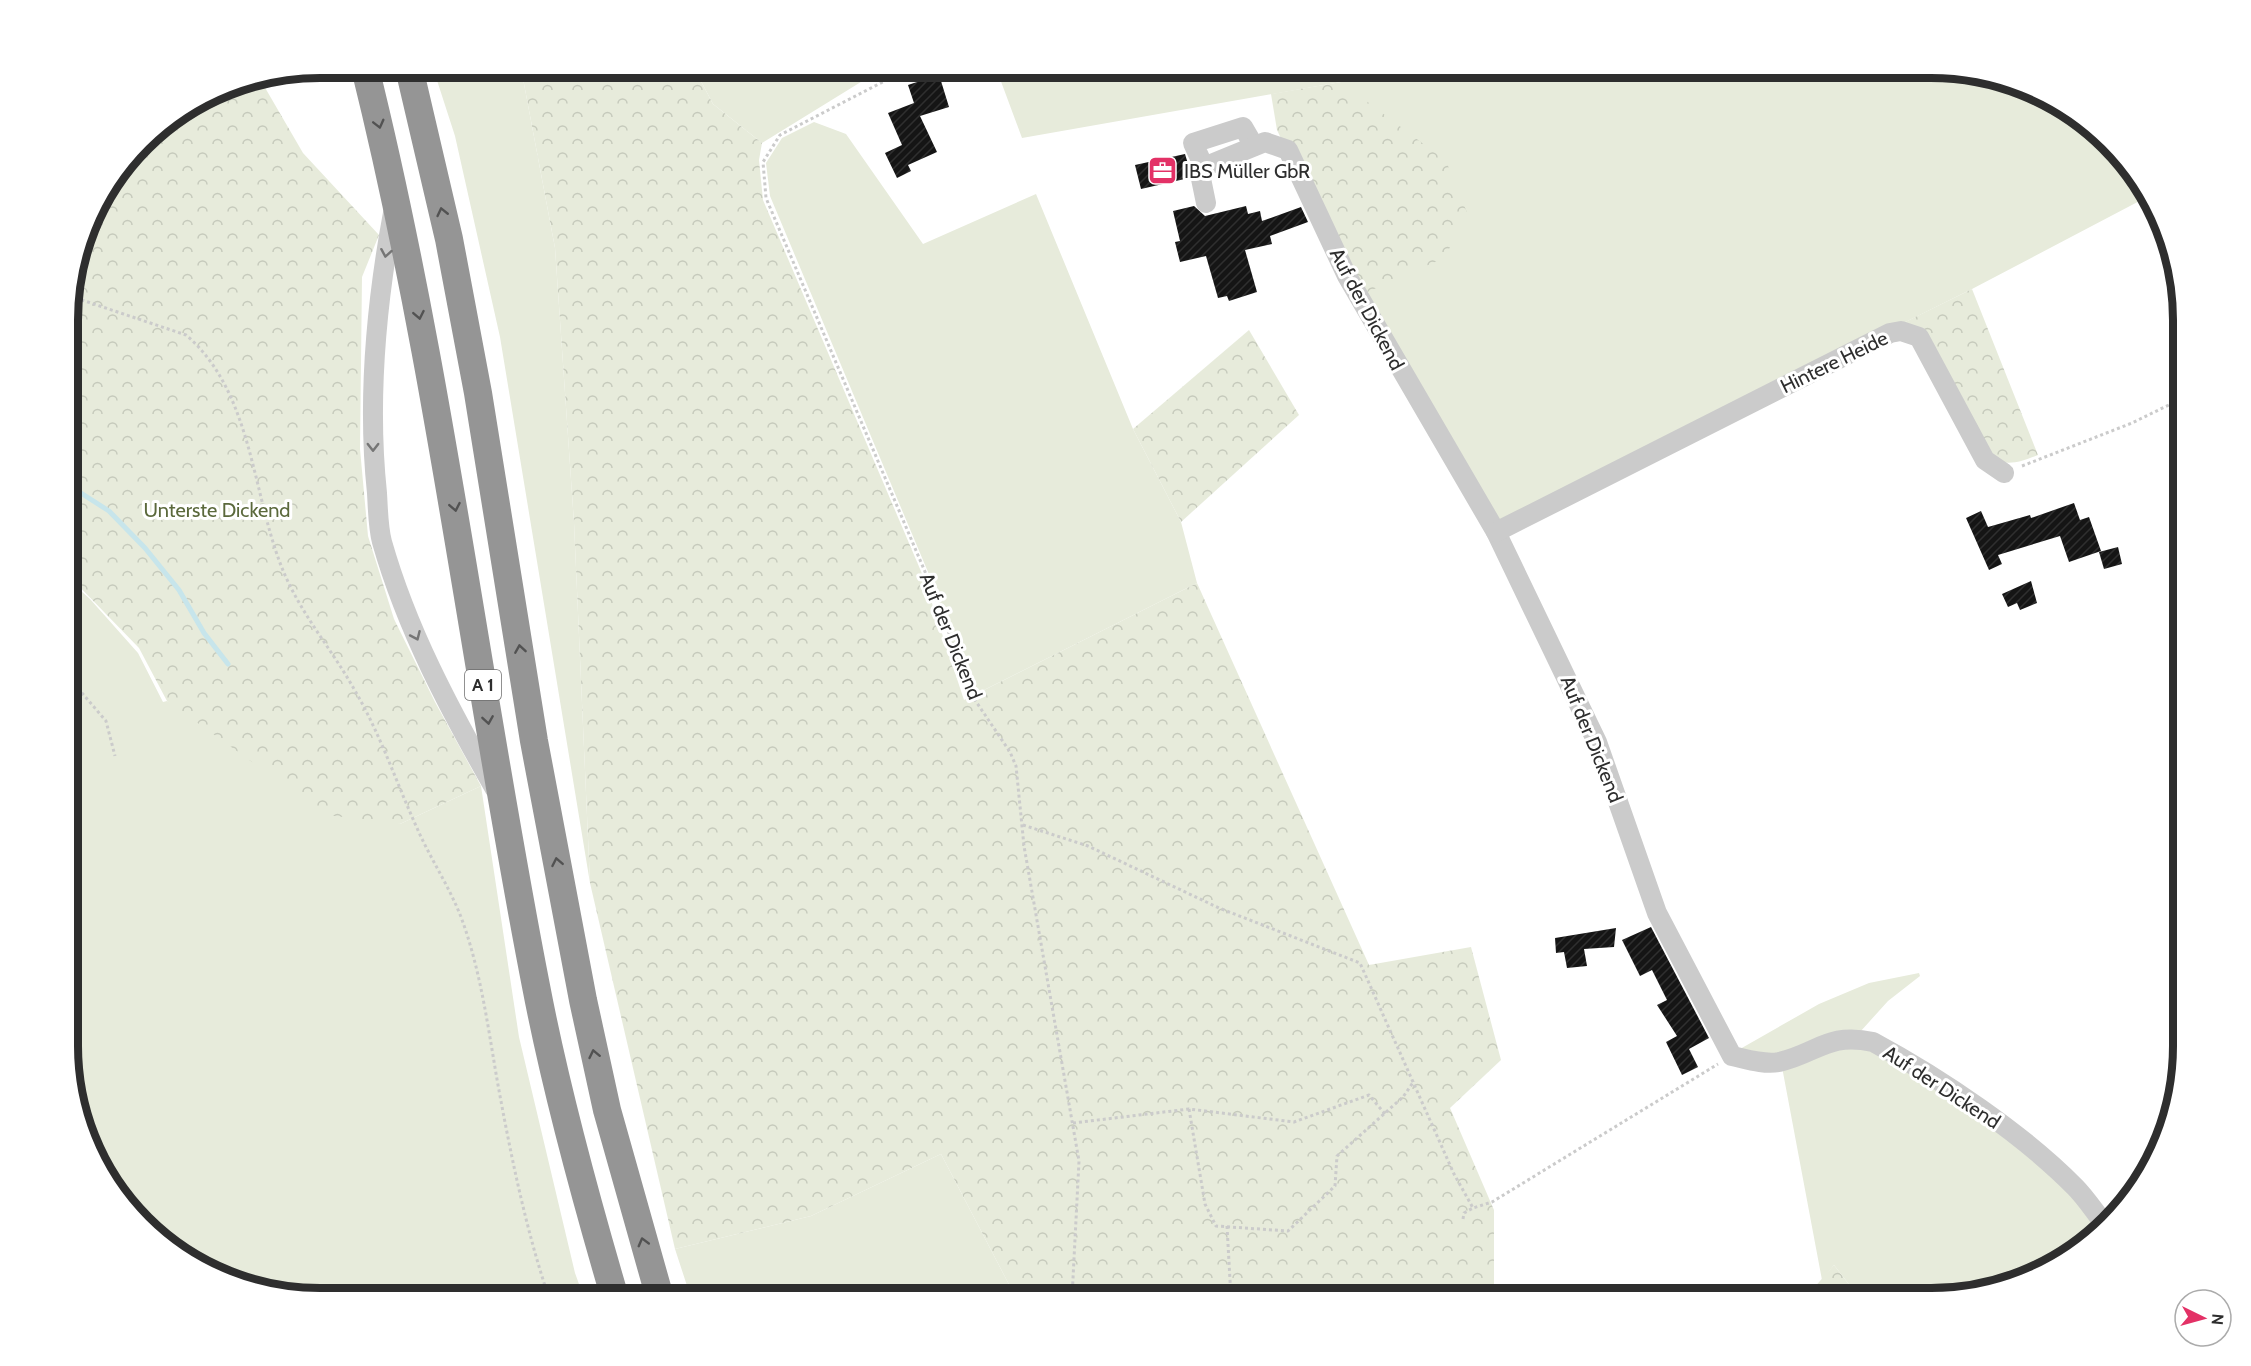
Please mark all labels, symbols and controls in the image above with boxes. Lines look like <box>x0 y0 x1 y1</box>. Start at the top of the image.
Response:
one-way arrow <box>371 119 384 129</box>
office icon: IBS Müller GbR <box>1147 155 1179 187</box>
place label: IBS Müller GbR <box>1184 159 1310 183</box>
one-way arrow <box>437 207 450 217</box>
street label: Auf der Dickend <box>1325 244 1409 374</box>
one-way arrow <box>380 248 392 258</box>
one-way arrow <box>412 310 425 320</box>
street label: Hintere Heide <box>1776 326 1892 398</box>
one-way arrow <box>367 443 379 452</box>
park label: Unterste Dickend <box>144 498 290 522</box>
one-way arrow <box>448 502 460 511</box>
street label: Auf der Dickend <box>915 569 987 703</box>
one-way arrow <box>409 629 421 640</box>
one-way arrow <box>514 645 526 654</box>
road number: A 1 <box>465 670 501 700</box>
street label: Auf der Dickend <box>1556 672 1628 806</box>
one-way arrow <box>482 715 494 725</box>
one-way arrow <box>551 857 564 867</box>
street label: Auf der Dickend <box>1879 1040 2005 1134</box>
one-way arrow <box>589 1049 602 1059</box>
one-way arrow <box>638 1237 650 1248</box>
north arrow <box>2173 1288 2233 1348</box>
text: N <box>2207 1313 2227 1326</box>

